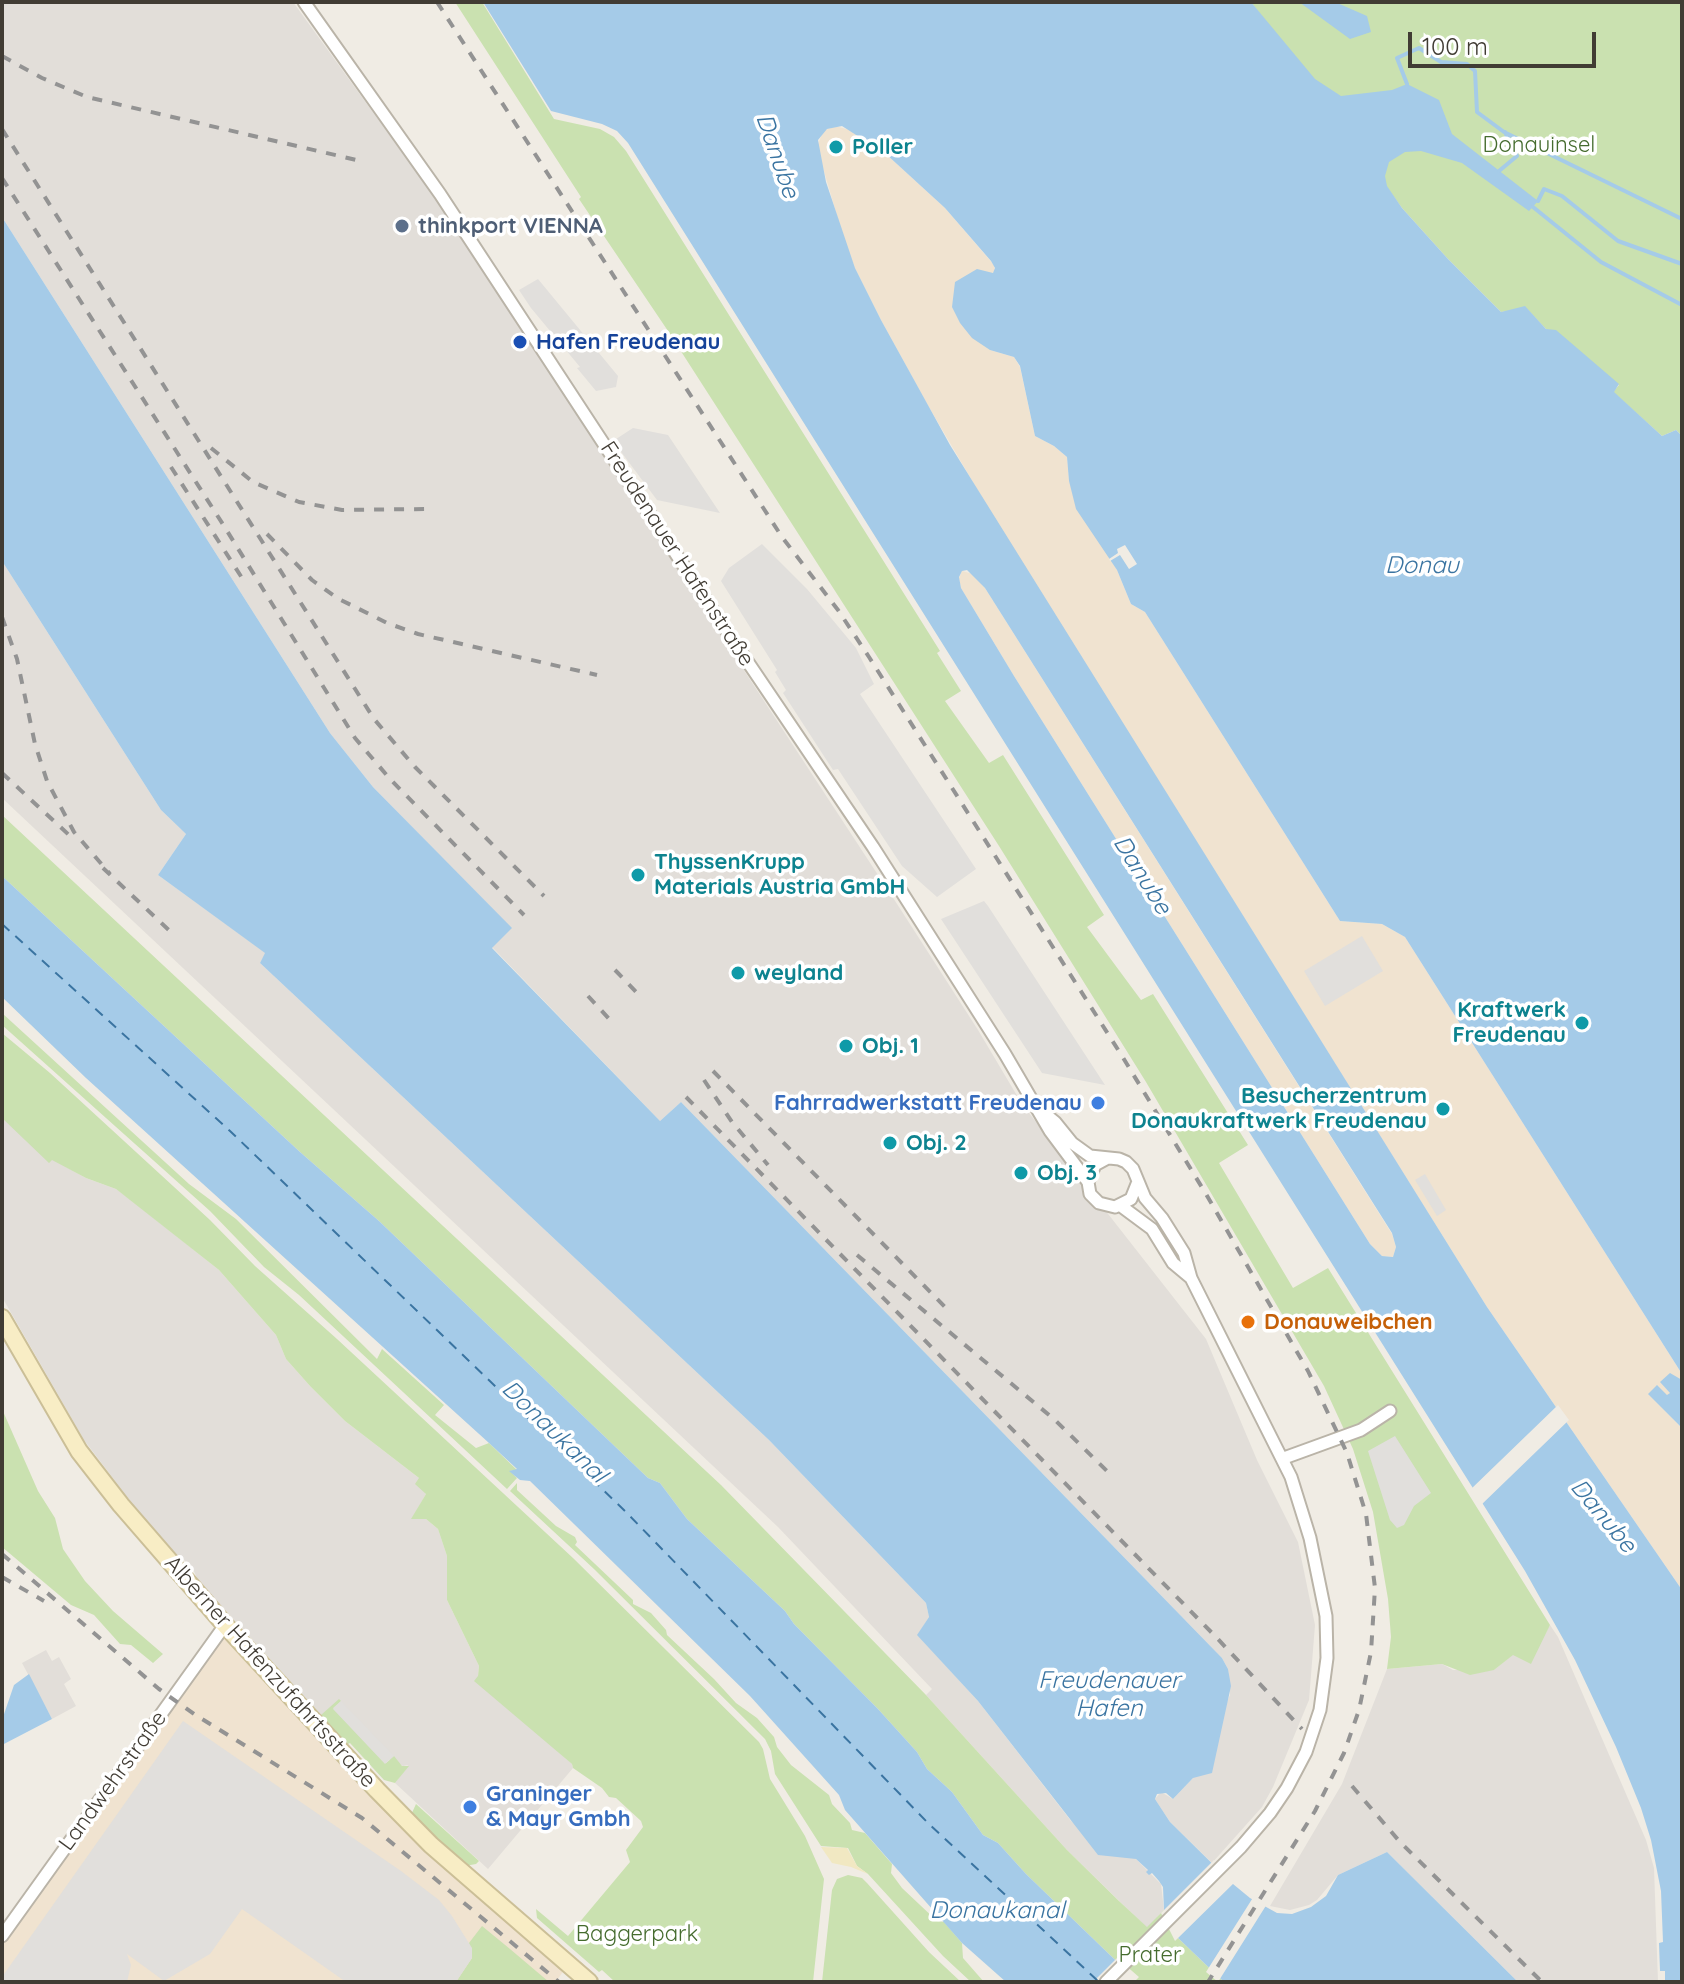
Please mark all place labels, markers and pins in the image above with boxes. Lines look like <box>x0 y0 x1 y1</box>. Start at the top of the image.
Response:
place label: Poller <box>852 134 913 160</box>
marker: Poller <box>827 138 845 156</box>
place label: thinkport VIENNA <box>418 213 603 239</box>
marker: thinkport VIENNA <box>393 217 411 235</box>
place label: Hafen Freudenau <box>536 329 720 355</box>
marker: Hafen Freudenau <box>511 333 529 351</box>
place label: ThyssenKrupp Materials Austria GmbH <box>654 849 905 900</box>
marker: ThyssenKrupp Materials Austria GmbH <box>629 866 647 884</box>
place label: weyland <box>754 960 843 986</box>
marker: weyland <box>729 964 747 982</box>
place label: Kraftwerk Freudenau <box>1452 997 1566 1048</box>
marker: Kraftwerk Freudenau <box>1573 1014 1591 1032</box>
place label: Obj. 1 <box>862 1033 919 1059</box>
marker: Obj. 1 <box>837 1037 855 1055</box>
place label: Besucherzentrum Donaukraftwerk Freudenau <box>1131 1083 1427 1134</box>
place label: Fahrradwerkstatt Freudenau <box>774 1090 1082 1116</box>
marker: Fahrradwerkstatt Freudenau <box>1089 1094 1107 1112</box>
marker: Besucherzentrum Donaukraftwerk Freudenau <box>1434 1100 1452 1118</box>
place label: Obj. 2 <box>906 1130 967 1156</box>
marker: Obj. 2 <box>881 1134 899 1152</box>
place label: Obj. 3 <box>1037 1160 1097 1186</box>
marker: Obj. 3 <box>1012 1164 1030 1182</box>
place label: Donauweibchen <box>1264 1309 1433 1335</box>
marker: Donauweibchen <box>1239 1313 1257 1331</box>
place label: Graninger & Mayr Gmbh <box>486 1781 631 1832</box>
marker: Graninger & Mayr Gmbh <box>461 1798 479 1816</box>

